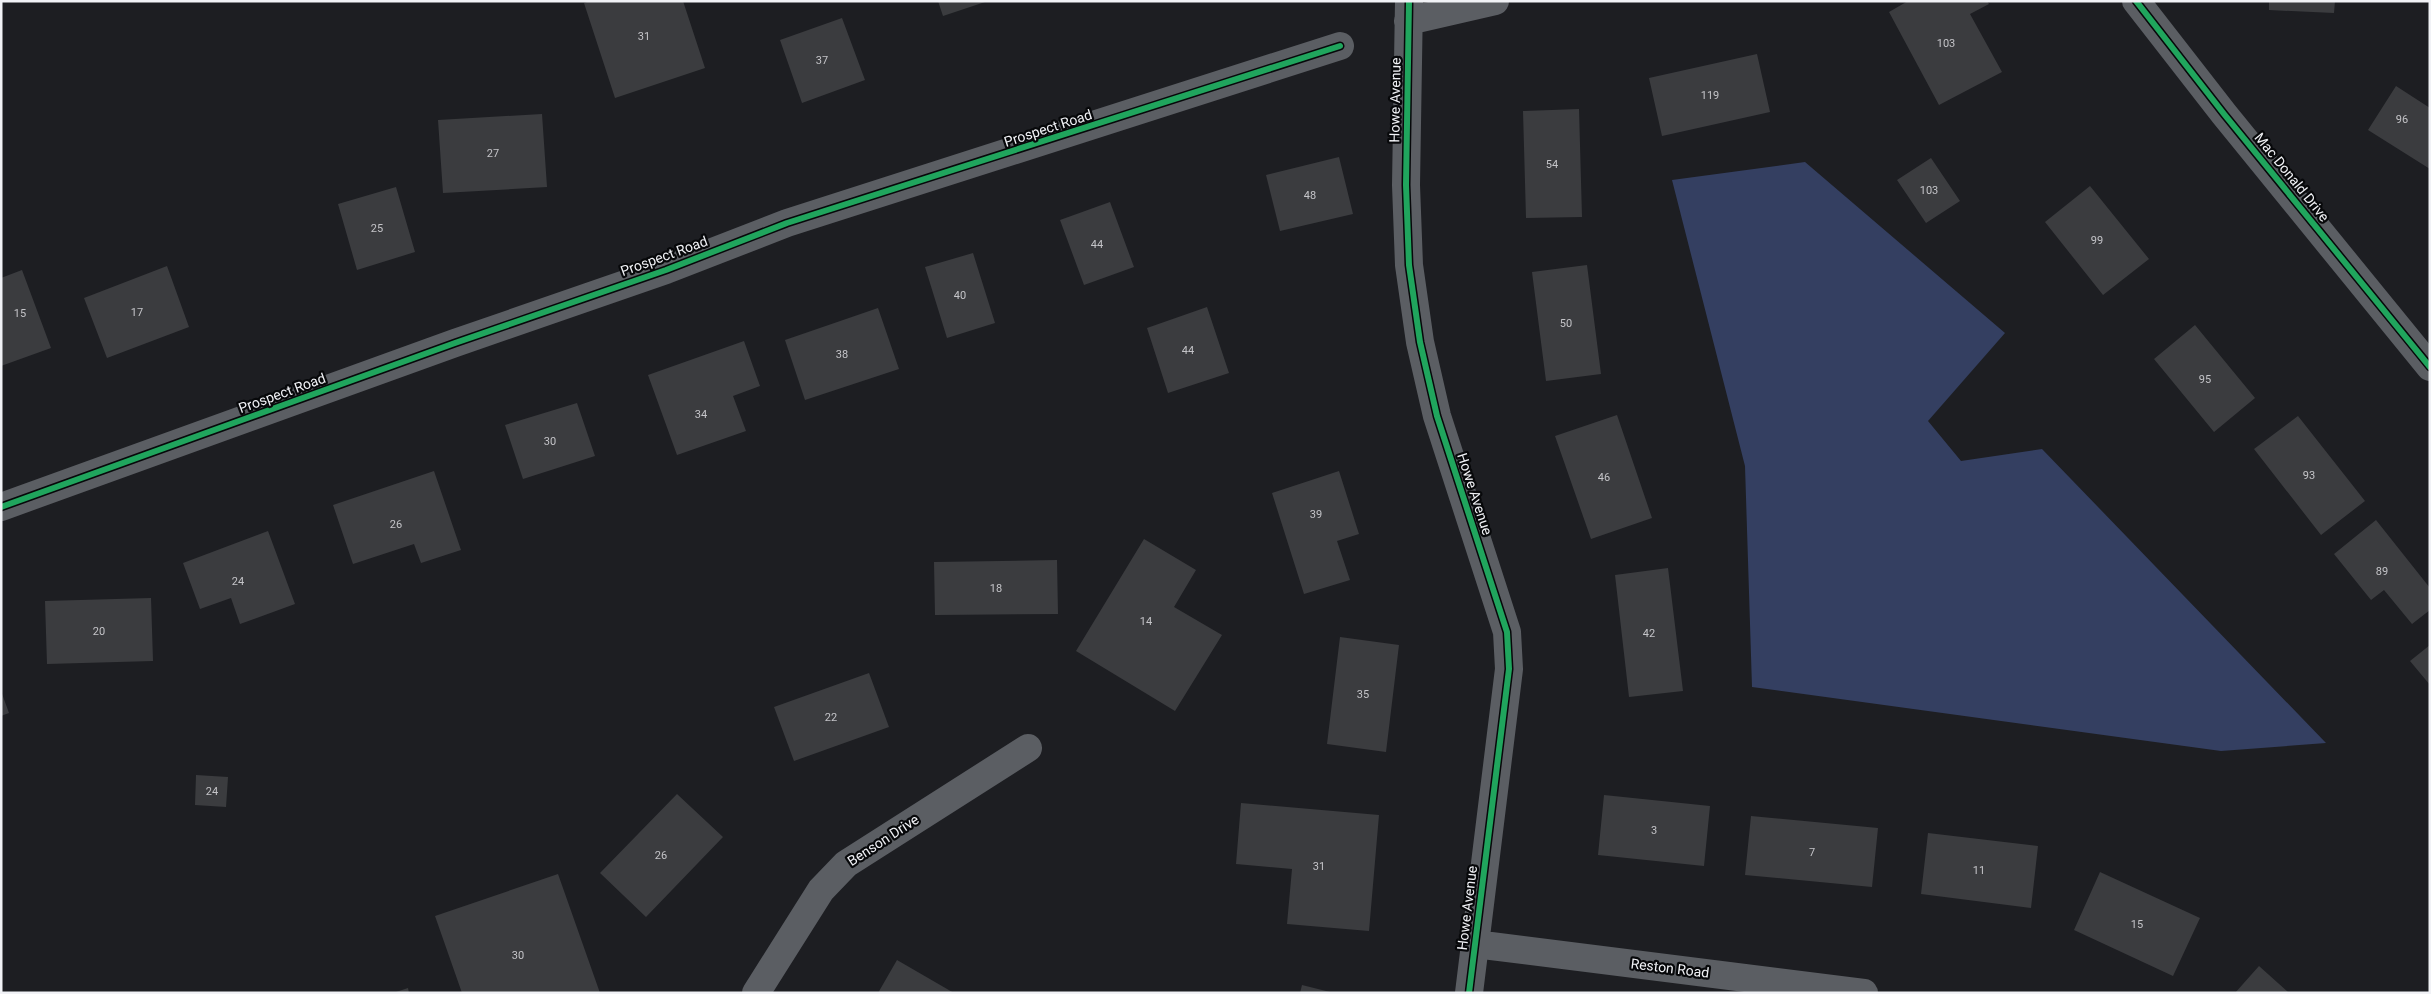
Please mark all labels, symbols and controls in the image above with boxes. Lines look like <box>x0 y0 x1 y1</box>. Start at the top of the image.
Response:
house number: 31 <box>638 30 650 43</box>
house number: 103 <box>1937 37 1955 50</box>
house number: 37 <box>816 54 828 67</box>
street label: Howe Avenue <box>1386 57 1404 143</box>
house number: 119 <box>1701 89 1719 102</box>
street label: Prospect Road <box>1002 106 1094 150</box>
house number: 96 <box>2396 113 2408 126</box>
street label: Mac Donald Drive <box>2251 129 2333 225</box>
house number: 27 <box>487 147 499 160</box>
house number: 54 <box>1546 158 1558 171</box>
house number: 103 <box>1920 184 1938 197</box>
house number: 48 <box>1304 189 1316 202</box>
house number: 25 <box>371 222 383 235</box>
street label: Prospect Road <box>618 233 710 279</box>
house number: 99 <box>2091 234 2103 247</box>
house number: 44 <box>1091 238 1103 251</box>
house number: 40 <box>954 289 966 302</box>
house number: 17 <box>131 306 143 319</box>
house number: 15 <box>14 307 26 320</box>
house number: 50 <box>1560 317 1572 330</box>
house number: 44 <box>1182 344 1194 357</box>
house number: 38 <box>836 348 848 361</box>
street label: Prospect Road <box>236 370 328 416</box>
house number: 95 <box>2199 373 2211 386</box>
house number: 34 <box>695 408 707 421</box>
house number: 30 <box>544 435 556 448</box>
street label: Howe Avenue <box>1454 451 1496 537</box>
house number: 93 <box>2303 469 2315 482</box>
house number: 46 <box>1598 471 1610 484</box>
house number: 39 <box>1310 508 1322 521</box>
house number: 26 <box>390 518 402 531</box>
house number: 89 <box>2376 565 2388 578</box>
house number: 24 <box>232 575 244 588</box>
house number: 18 <box>990 582 1002 595</box>
house number: 14 <box>1140 615 1152 628</box>
house number: 20 <box>93 625 105 638</box>
house number: 42 <box>1643 627 1655 640</box>
house number: 35 <box>1357 688 1369 701</box>
house number: 22 <box>825 711 837 724</box>
house number: 24 <box>206 785 218 798</box>
street label: Benson Drive <box>844 811 922 869</box>
house number: 3 <box>1651 824 1657 837</box>
house number: 7 <box>1809 846 1815 859</box>
house number: 26 <box>655 849 667 862</box>
house number: 31 <box>1313 860 1325 873</box>
house number: 11 <box>1973 864 1985 877</box>
street label: Howe Avenue <box>1454 865 1480 951</box>
house number: 15 <box>2131 918 2143 931</box>
house number: 30 <box>512 949 524 962</box>
street label: Reston Road <box>1630 955 1710 981</box>

